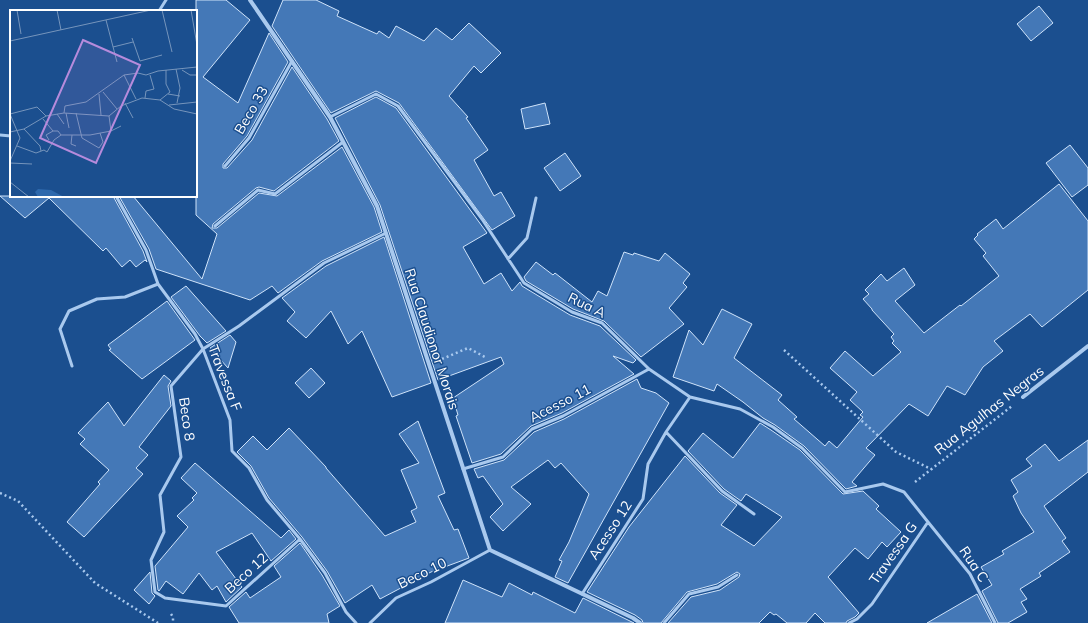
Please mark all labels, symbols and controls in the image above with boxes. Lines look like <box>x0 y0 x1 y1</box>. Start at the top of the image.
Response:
inset map <box>10 10 197 197</box>
street label: Beco 33 <box>230 83 272 137</box>
street label: Rua Claudionor Morais <box>401 266 463 412</box>
street label: Rua A <box>565 288 610 322</box>
street label: Travessa F <box>204 342 246 414</box>
street label: Rua Agulhas Negras <box>931 362 1047 458</box>
street label: Acesso 11 <box>526 380 594 426</box>
street label: Beco 8 <box>175 396 199 442</box>
street label: Acesso 12 <box>584 497 636 563</box>
street label: Travessa G <box>865 518 921 588</box>
street label: Rua C <box>956 543 992 585</box>
street label: Beco 12 <box>221 549 271 597</box>
street label: Beco 10 <box>395 553 449 593</box>

